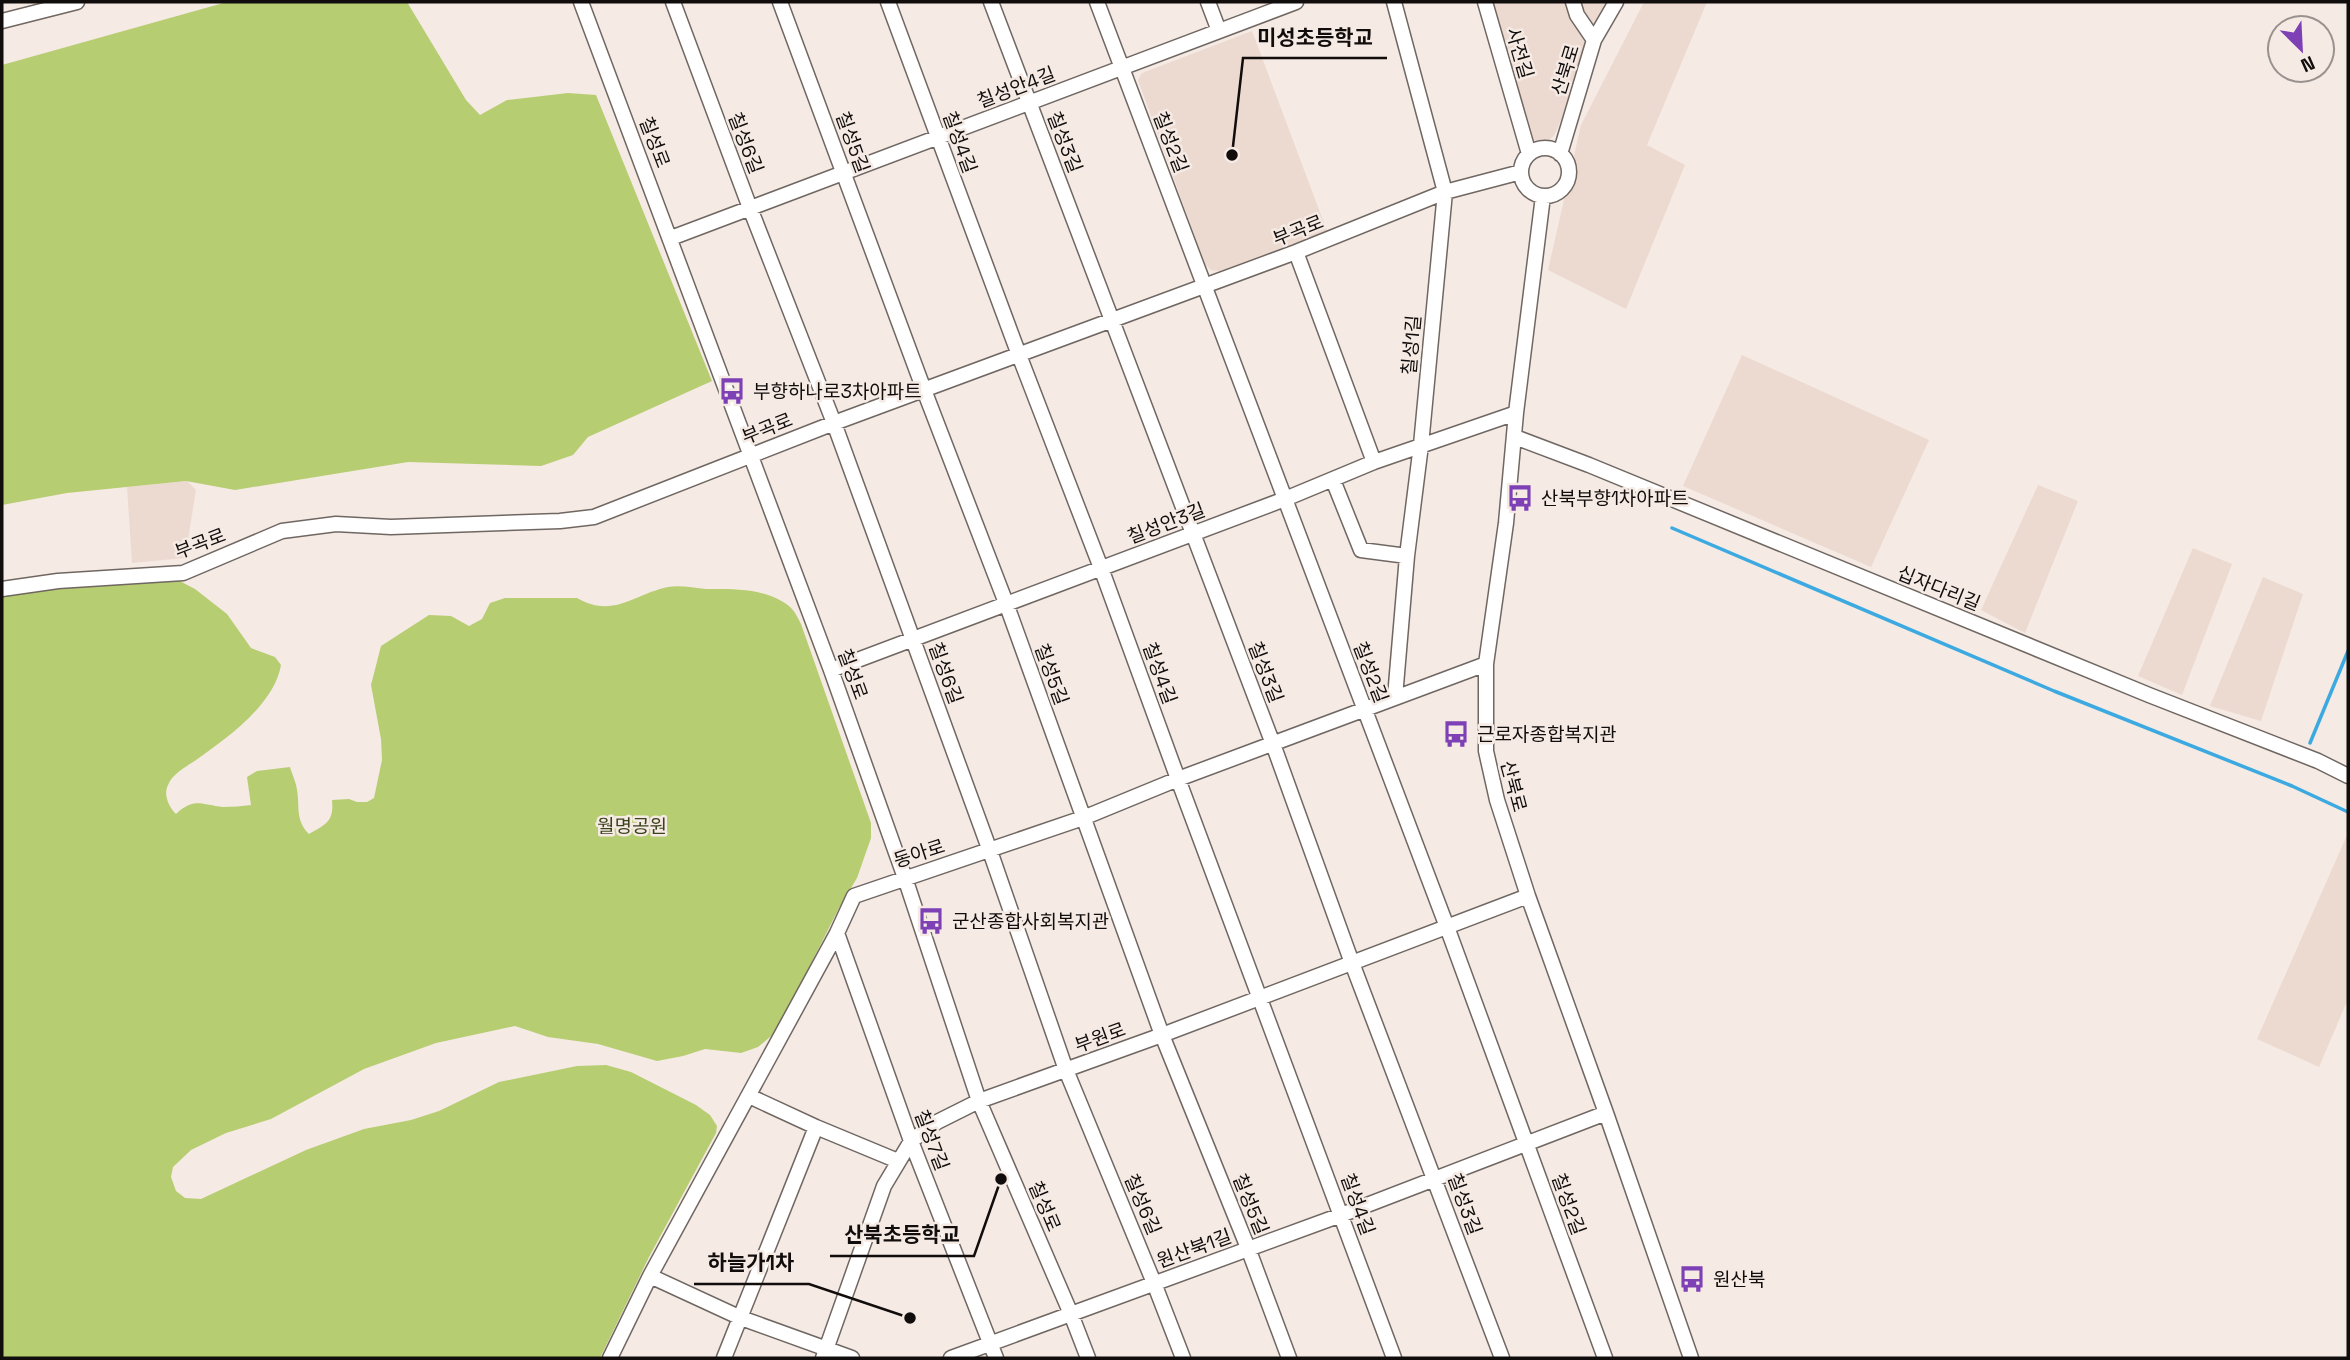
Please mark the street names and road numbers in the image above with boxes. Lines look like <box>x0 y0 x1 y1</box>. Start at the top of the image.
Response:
street label: 사전길 <box>1500 24 1539 82</box>
street label: 산북로 <box>1546 41 1585 99</box>
street label: 칠성안4길 <box>974 61 1059 114</box>
street label: 칠성5길 <box>830 108 875 176</box>
street label: 칠성4길 <box>937 108 982 177</box>
street label: 칠성3길 <box>1041 108 1088 176</box>
street label: 칠성2길 <box>1147 108 1194 176</box>
street label: 칠성6길 <box>722 109 769 178</box>
street label: 칠성로 <box>633 113 676 171</box>
street label: 부곡로 <box>1269 209 1327 252</box>
street label: 칠성1길 <box>1396 314 1427 376</box>
street label: 부곡로 <box>738 407 796 450</box>
street label: 칠성안3길 <box>1124 497 1209 550</box>
street label: 부곡로 <box>171 522 229 565</box>
street label: 십자다리길 <box>1894 561 1984 616</box>
street label: 칠성3길 <box>1242 638 1289 706</box>
street label: 칠성2길 <box>1347 638 1394 706</box>
street label: 칠성6길 <box>923 639 968 708</box>
street label: 칠성4길 <box>1137 639 1182 708</box>
street label: 칠성5길 <box>1029 640 1074 708</box>
street label: 칠성로 <box>832 645 873 703</box>
street label: 산북로 <box>1495 758 1532 815</box>
street label: 동아로 <box>890 833 948 873</box>
street label: 부원로 <box>1071 1017 1129 1058</box>
street label: 칠성7길 <box>909 1106 955 1174</box>
street label: 칠성6길 <box>1119 1170 1167 1239</box>
street label: 칠성5길 <box>1227 1170 1274 1238</box>
street label: 칠성4길 <box>1335 1170 1380 1239</box>
street label: 칠성3길 <box>1442 1170 1487 1238</box>
street label: 칠성2길 <box>1546 1170 1591 1238</box>
street label: 칠성로 <box>1023 1177 1066 1235</box>
street label: 원산북1길 <box>1153 1223 1235 1274</box>

